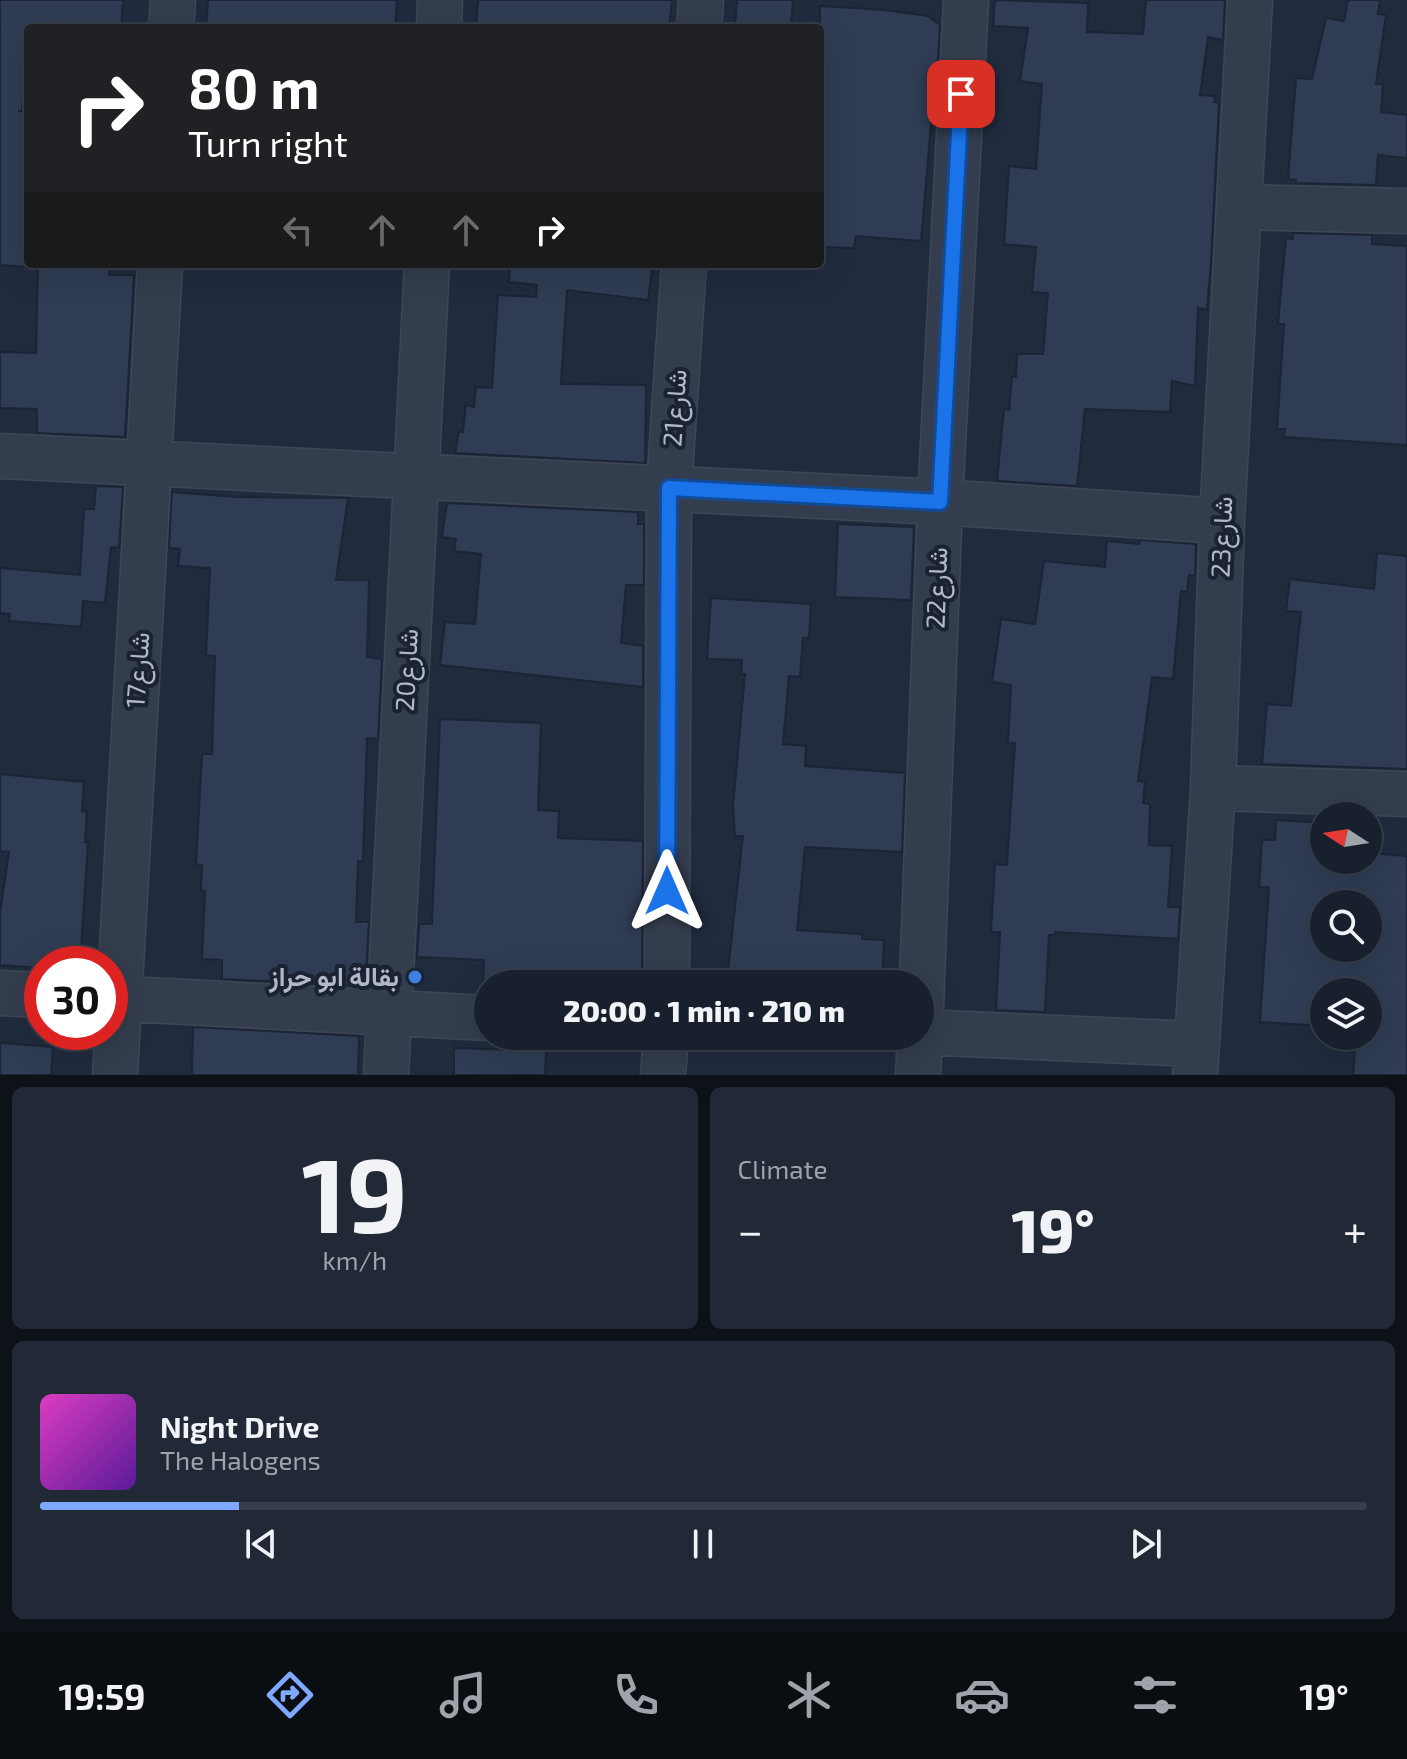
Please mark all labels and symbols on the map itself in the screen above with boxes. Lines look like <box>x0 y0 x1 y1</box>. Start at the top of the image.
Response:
pin <box>927 60 995 128</box>
street label: شارع21 <box>655 368 696 448</box>
street label: شارع23 <box>1204 496 1241 578</box>
street label: شارع22 <box>919 547 956 629</box>
street label: شارع20 <box>388 628 427 712</box>
street label: شارع17 <box>118 631 159 709</box>
north arrow <box>1310 802 1382 874</box>
position arrow <box>625 849 709 933</box>
speed limit sign: 30 <box>24 946 128 1050</box>
place label: بقالة ابو حراز <box>268 960 399 993</box>
marker: بقالة ابو حراز <box>406 968 424 986</box>

